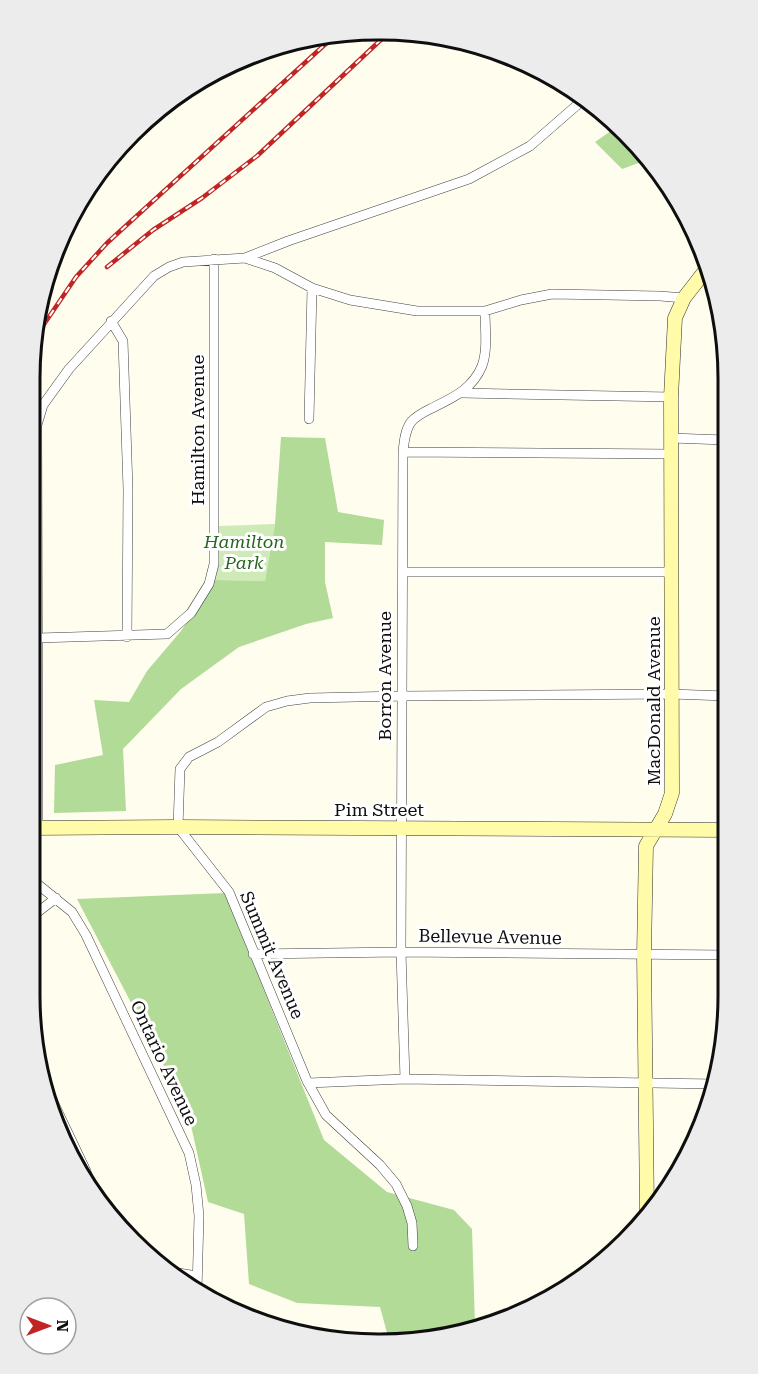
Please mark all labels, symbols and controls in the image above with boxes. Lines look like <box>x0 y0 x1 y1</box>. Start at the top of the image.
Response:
street label: Hamilton Avenue <box>187 355 208 505</box>
park label: Hamilton Park <box>203 531 284 573</box>
street label: Borron Avenue <box>374 611 395 741</box>
street label: MacDonald Avenue <box>643 616 664 786</box>
street label: Pim Street <box>334 799 424 820</box>
street label: Summit Avenue <box>236 888 309 1022</box>
street label: Bellevue Avenue <box>418 925 562 948</box>
street label: Ontario Avenue <box>126 997 203 1129</box>
north arrow <box>18 1296 78 1356</box>
text: N <box>53 1320 72 1332</box>

